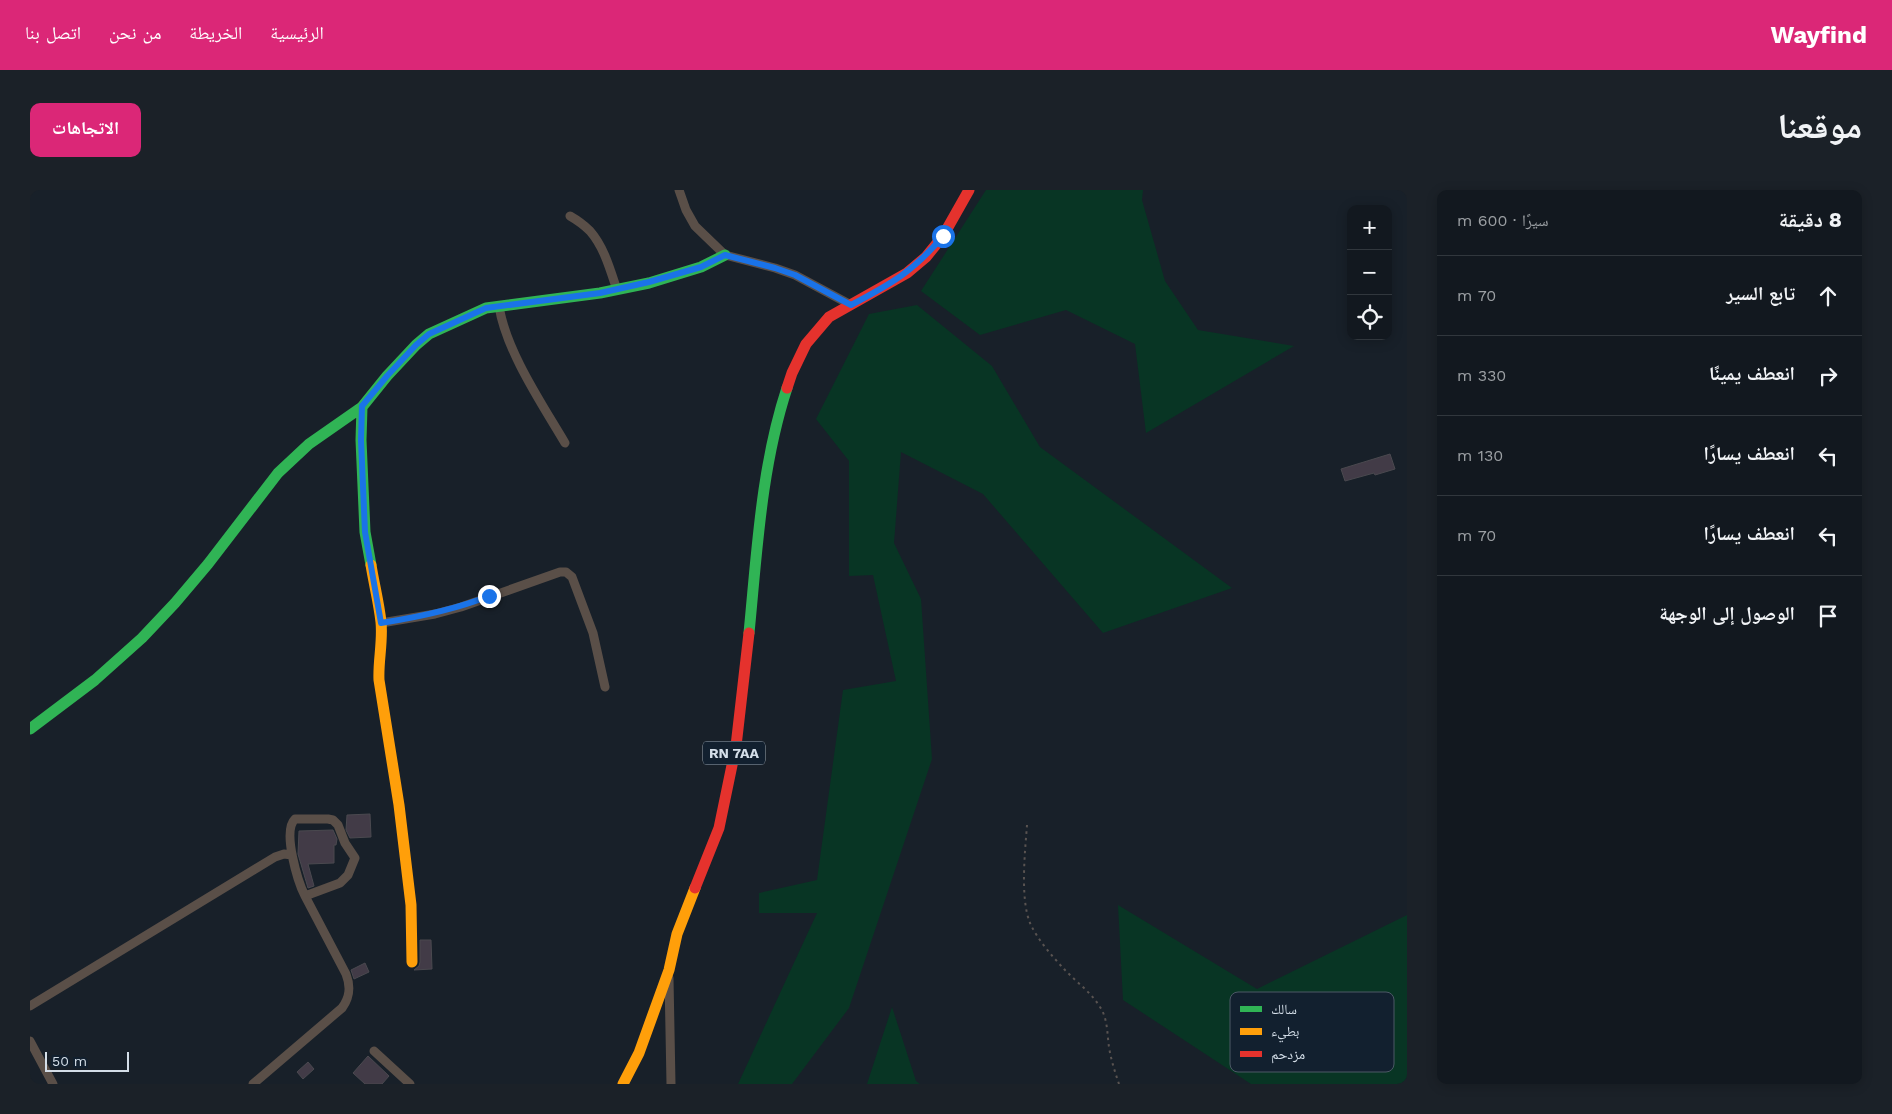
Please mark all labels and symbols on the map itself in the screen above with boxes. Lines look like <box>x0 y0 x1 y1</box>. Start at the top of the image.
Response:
route start <box>932 225 955 248</box>
route end <box>478 585 501 608</box>
road number: RN 7AA <box>703 742 765 764</box>
legend <box>1230 992 1394 1072</box>
text: سالك <box>1271 1001 1297 1017</box>
text: بطيء <box>1271 1023 1300 1043</box>
text: مزدحم <box>1271 1046 1305 1064</box>
scale bar <box>45 1049 129 1072</box>

